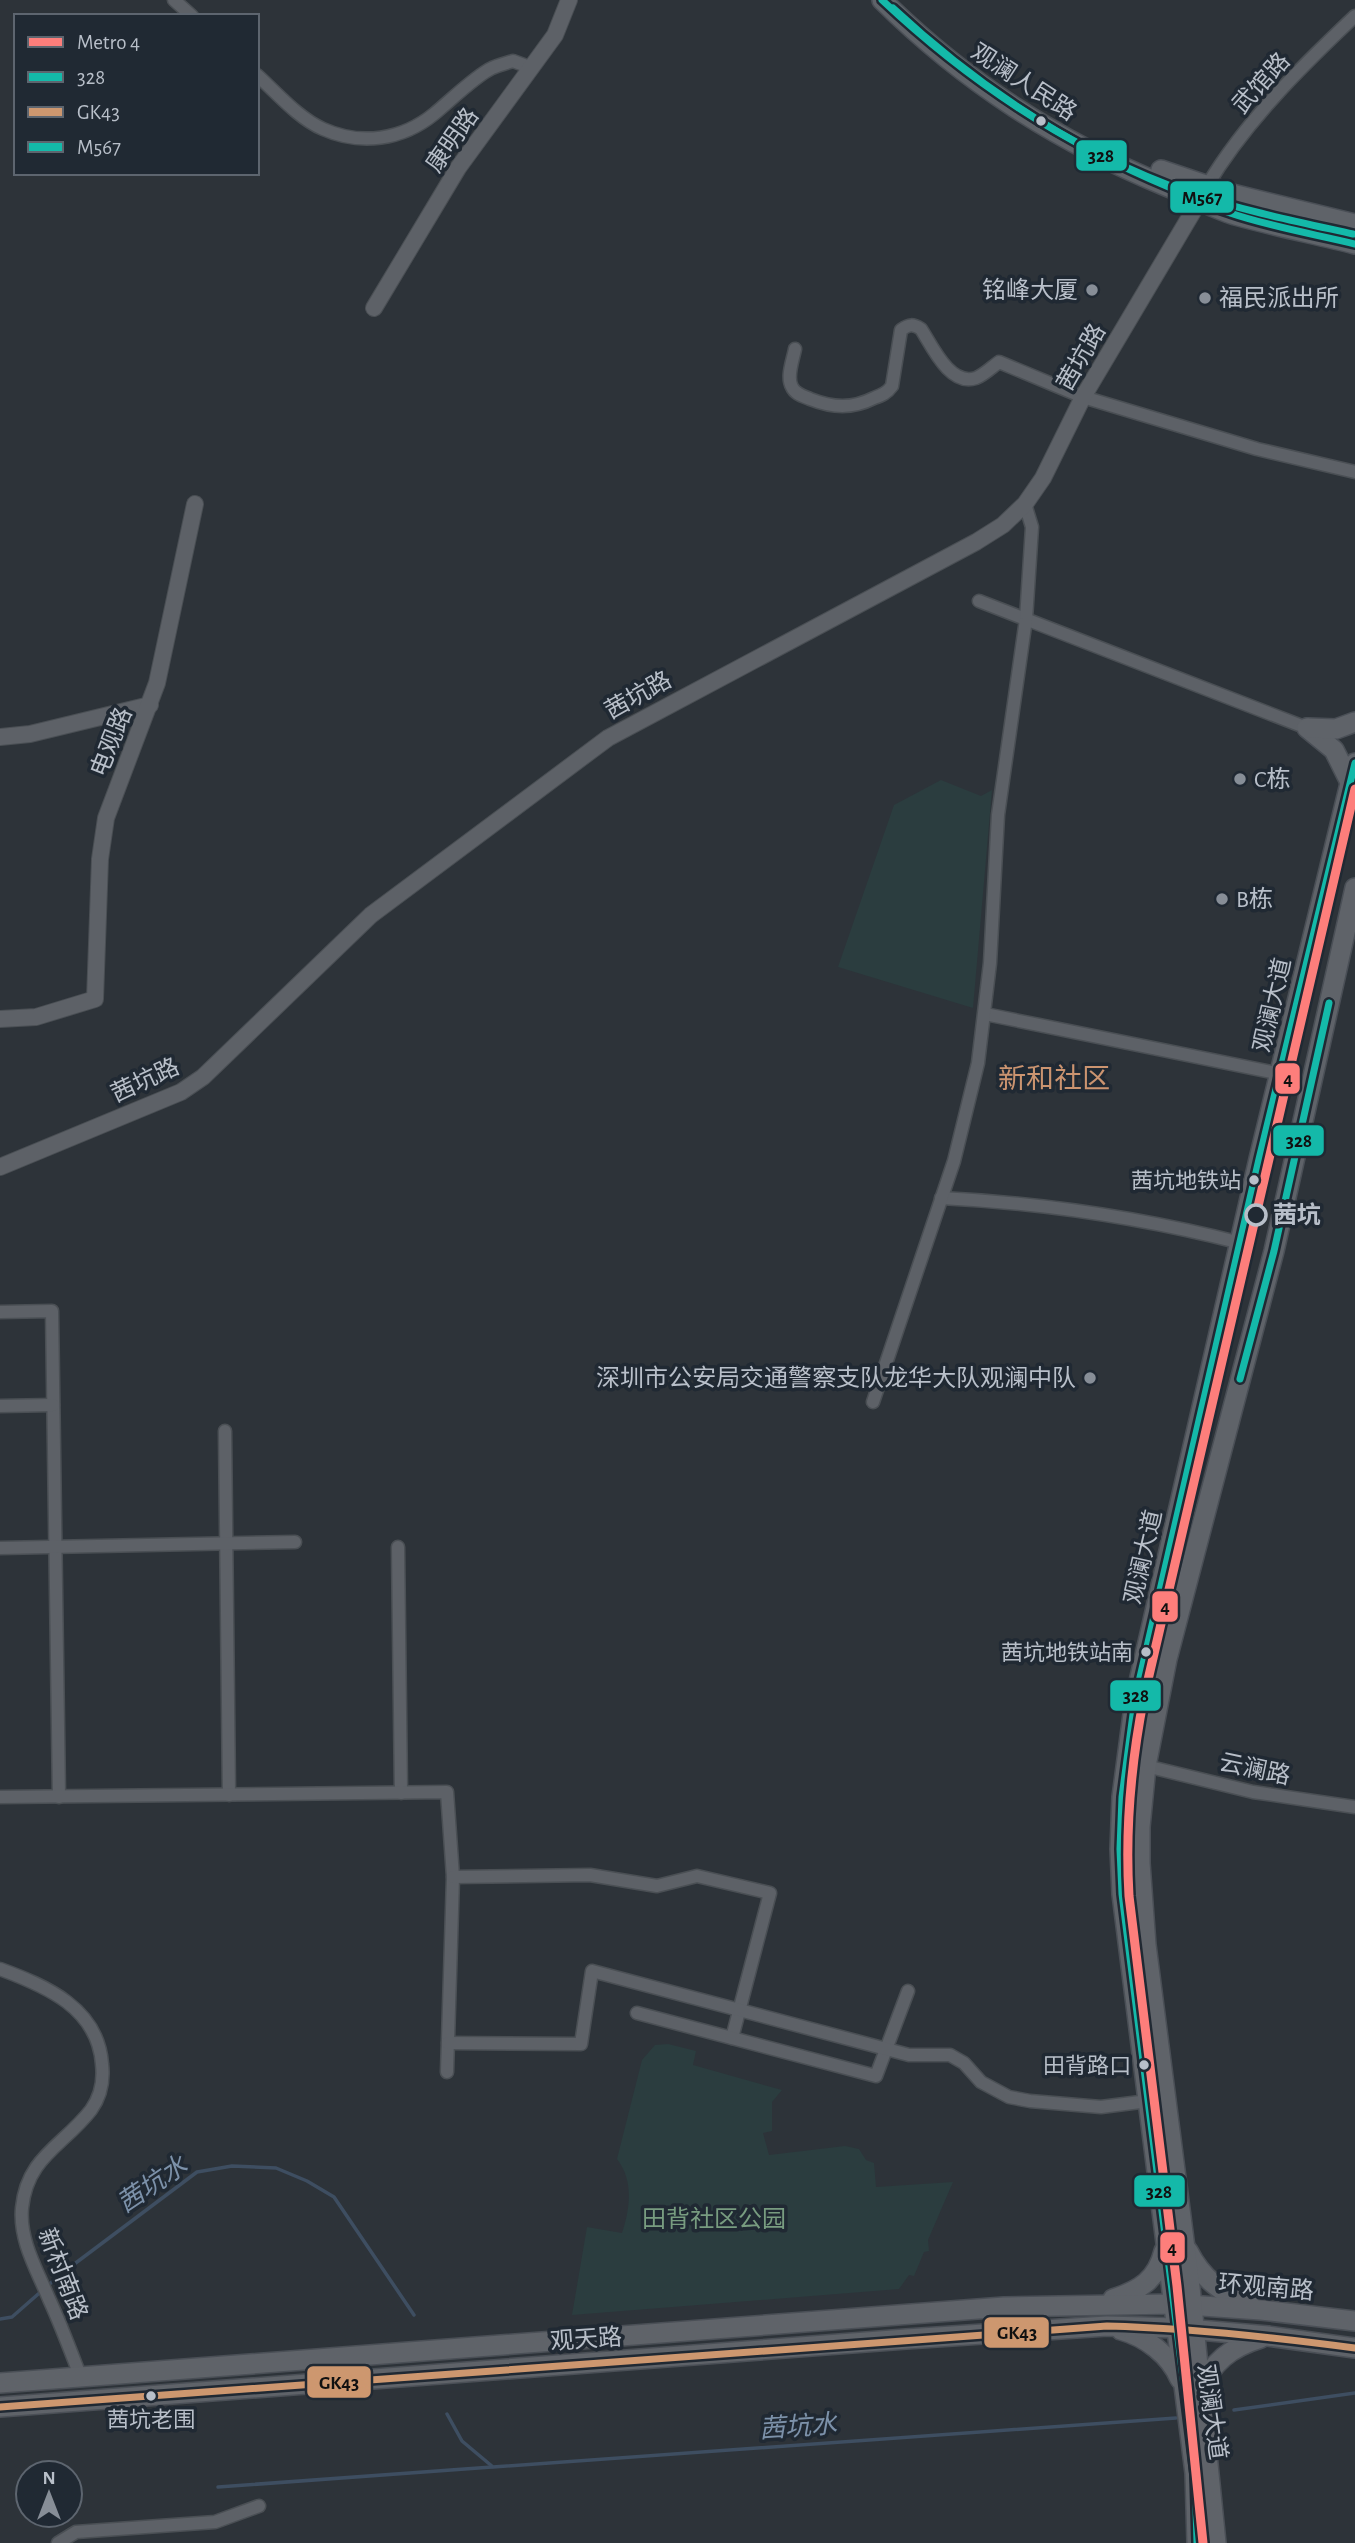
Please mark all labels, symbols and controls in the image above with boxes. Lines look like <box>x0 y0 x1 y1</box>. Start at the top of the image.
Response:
legend <box>14 14 259 175</box>
text: Metro 4 <box>77 32 140 53</box>
street label: 观澜人民路 <box>967 38 1081 126</box>
street label: 武馆路 <box>1227 48 1295 118</box>
text: 328 <box>77 67 105 88</box>
text: GK43 <box>77 102 120 123</box>
street label: 康明路 <box>421 103 483 177</box>
unlabelled marker <box>1034 114 1048 128</box>
text: M567 <box>77 137 121 158</box>
line badge: 328 <box>1075 139 1128 172</box>
text: 328 <box>1088 147 1114 166</box>
line badge: M567 <box>1169 180 1235 214</box>
text: M567 <box>1182 189 1222 208</box>
place label: 铭峰大厦 <box>982 277 1078 303</box>
marker: 铭峰大厦 <box>1084 282 1100 298</box>
place label: 福民派出所 <box>1219 285 1339 311</box>
marker: 福民派出所 <box>1197 290 1213 306</box>
street label: 茜坑路 <box>1052 319 1110 395</box>
street label: 茜坑路 <box>600 666 676 724</box>
street label: 电观路 <box>85 704 137 780</box>
place label: C栋 <box>1254 766 1290 792</box>
marker: C栋 <box>1232 771 1248 787</box>
place label: B栋 <box>1236 886 1273 912</box>
marker: B栋 <box>1214 891 1230 907</box>
street label: 观澜大道 <box>1249 955 1295 1055</box>
street label: 茜坑路 <box>107 1053 183 1107</box>
line badge: 4 <box>1274 1062 1301 1095</box>
district label: 新和社区 <box>998 1064 1110 1094</box>
text: 4 <box>1283 1070 1293 1089</box>
line badge: 328 <box>1272 1124 1325 1157</box>
text: 328 <box>1286 1132 1312 1151</box>
place label: 茜坑地铁站 <box>1131 1169 1241 1192</box>
marker: 茜坑地铁站 <box>1247 1173 1261 1187</box>
place label: 茜坑 <box>1273 1202 1321 1228</box>
marker: 茜坑 <box>1245 1204 1267 1226</box>
place label: 深圳市公安局交通警察支队龙华大队观澜中队 <box>596 1365 1076 1391</box>
marker: 深圳市公安局交通警察支队龙华大队观澜中队 <box>1082 1370 1098 1386</box>
street label: 观澜大道 <box>1120 1507 1166 1607</box>
line badge: 4 <box>1151 1590 1179 1623</box>
text: 4 <box>1160 1598 1170 1617</box>
place label: 茜坑地铁站南 <box>1001 1641 1133 1664</box>
marker: 茜坑地铁站南 <box>1139 1645 1153 1659</box>
line badge: 328 <box>1109 1679 1162 1712</box>
text: 328 <box>1123 1687 1149 1706</box>
street label: 云澜路 <box>1217 1749 1293 1789</box>
place label: 田背路口 <box>1043 2054 1131 2077</box>
marker: 田背路口 <box>1137 2058 1151 2072</box>
water label: 茜坑水 <box>112 2150 193 2217</box>
line badge: 328 <box>1133 2174 1186 2208</box>
text: 328 <box>1146 2183 1172 2202</box>
park label: 田背社区公园 <box>642 2206 786 2232</box>
street label: 新村南路 <box>34 2225 92 2323</box>
line badge: 4 <box>1159 2231 1186 2264</box>
text: 4 <box>1167 2239 1177 2258</box>
street label: 环观南路 <box>1217 2270 1315 2304</box>
line badge: GK43 <box>983 2316 1050 2349</box>
street label: 观天路 <box>549 2324 623 2354</box>
text: GK43 <box>997 2324 1037 2343</box>
street label: 观澜大道 <box>1192 2363 1232 2461</box>
line badge: GK43 <box>306 2365 372 2399</box>
text: GK43 <box>319 2374 359 2393</box>
marker: 茜坑老围 <box>144 2389 158 2403</box>
place label: 茜坑老围 <box>107 2408 195 2431</box>
water label: 茜坑水 <box>758 2409 839 2443</box>
north arrow <box>14 2459 84 2529</box>
text: N <box>42 2469 56 2488</box>

